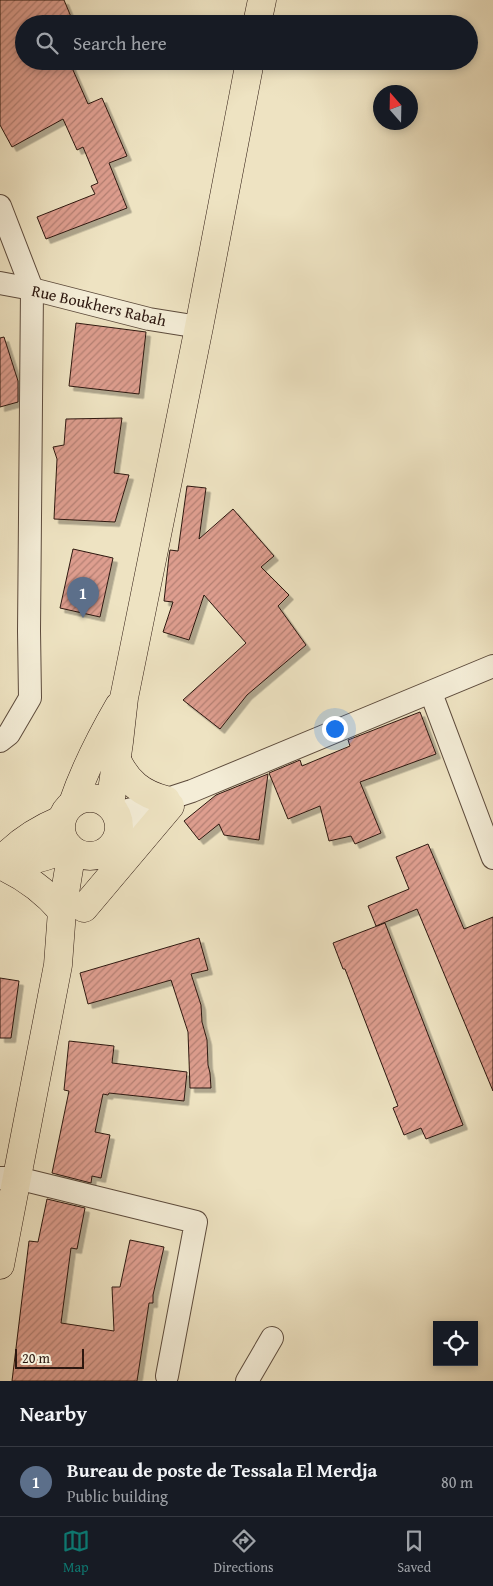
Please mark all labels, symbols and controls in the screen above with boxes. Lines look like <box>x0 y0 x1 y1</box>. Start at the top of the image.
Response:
search box <box>15 15 478 70</box>
icon: search <box>33 29 61 57</box>
text: Search here <box>73 29 167 57</box>
north arrow <box>373 85 418 130</box>
street label: Rue Boukhers Rabah <box>29 278 169 332</box>
pin: 1 <box>67 577 99 618</box>
your location <box>322 716 348 742</box>
map controls <box>433 1321 478 1366</box>
button: locate <box>433 1321 478 1366</box>
scale bar <box>15 1346 84 1369</box>
text: 20 m <box>22 1348 50 1368</box>
text: Nearby <box>20 1398 87 1429</box>
text: Bureau de poste de Tessala El Merdja <box>67 1456 377 1484</box>
text: 1 <box>32 1470 40 1494</box>
text: 80 m <box>441 1470 473 1494</box>
text: Public building <box>67 1484 168 1508</box>
tab: Map <box>62 1527 90 1577</box>
tab: Directions <box>213 1527 274 1577</box>
tab: Saved <box>397 1527 431 1577</box>

